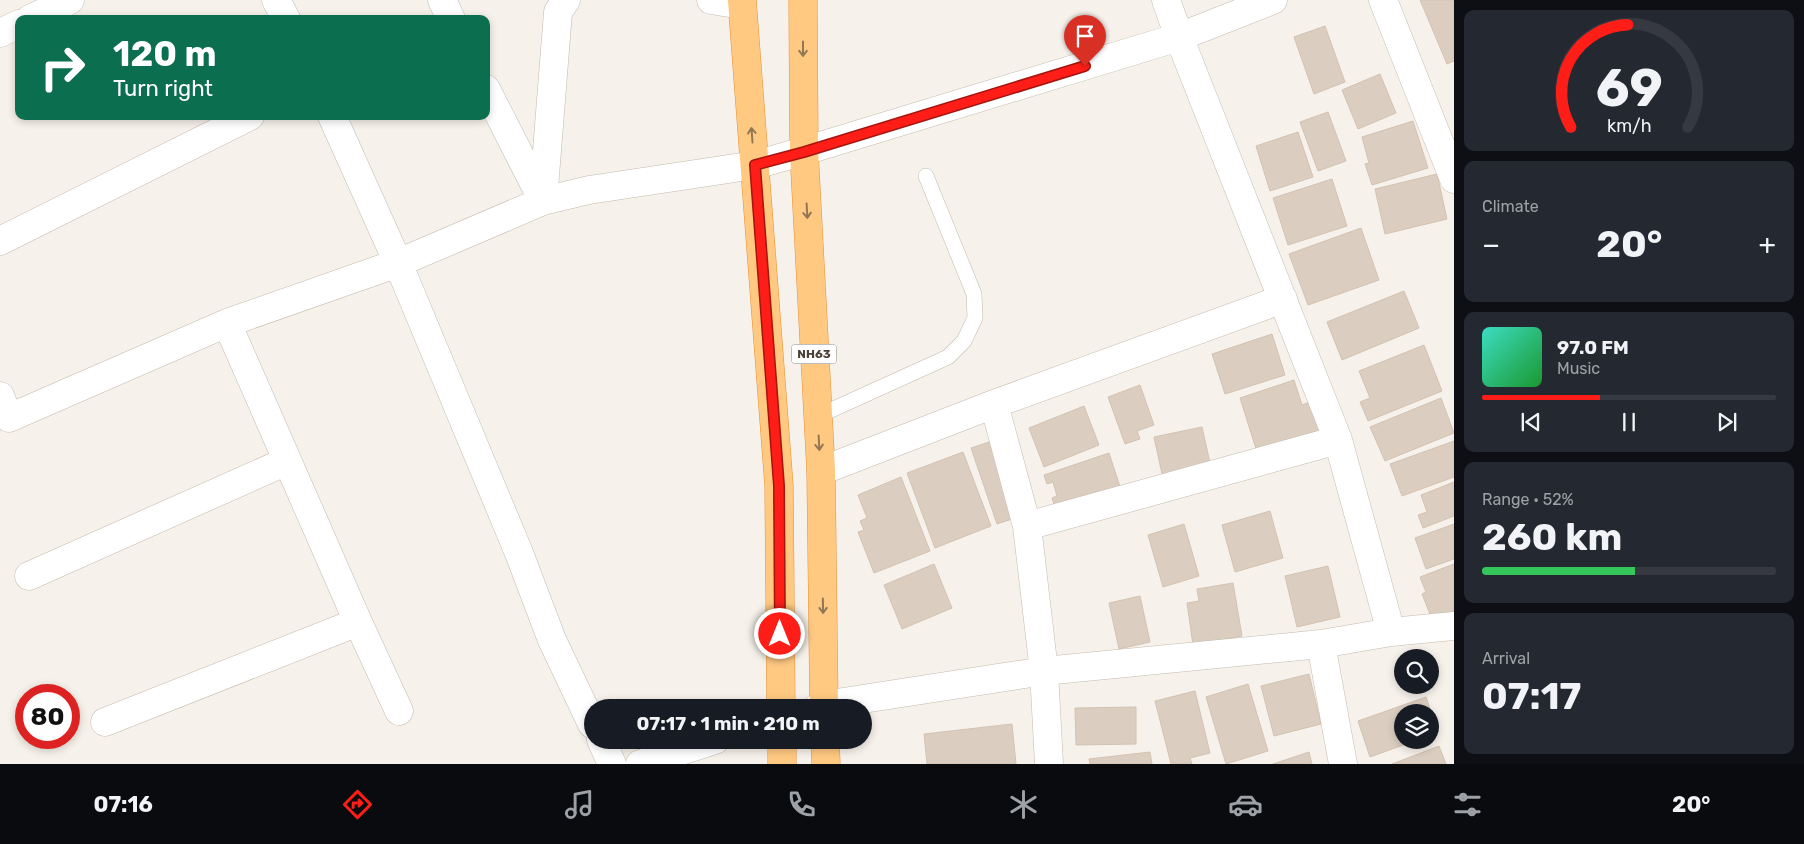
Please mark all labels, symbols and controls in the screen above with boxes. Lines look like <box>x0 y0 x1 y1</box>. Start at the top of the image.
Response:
pin <box>1064 15 1106 66</box>
icon: arrive <box>1071 22 1099 50</box>
text: 120 m <box>113 33 216 75</box>
icon: right <box>30 35 95 100</box>
one-way arrow <box>798 40 808 56</box>
text: 69 <box>1595 57 1663 119</box>
text: Turn right <box>113 75 213 102</box>
text: km/h <box>1607 115 1651 136</box>
one-way arrow <box>748 127 757 143</box>
text: Climate <box>1482 197 1539 216</box>
one-way arrow <box>803 203 812 219</box>
text: 20° <box>1596 221 1662 267</box>
text: − <box>1482 228 1500 261</box>
text: + <box>1759 228 1776 261</box>
text: 97.0 FM <box>1557 336 1629 359</box>
road number: NH63 <box>792 344 836 364</box>
text: Music <box>1557 359 1600 378</box>
icon: previous <box>1517 408 1545 436</box>
icon: pause <box>1615 408 1643 436</box>
icon: next <box>1713 408 1741 436</box>
one-way arrow <box>815 435 824 451</box>
text: Range · 52% <box>1482 490 1574 509</box>
text: 260 km <box>1482 514 1622 560</box>
one-way arrow <box>818 598 827 614</box>
position arrow <box>753 607 805 659</box>
map controls <box>1394 649 1439 749</box>
button: search <box>1394 649 1439 694</box>
text: Arrival <box>1482 649 1530 668</box>
text: 07:17 <box>1482 673 1581 719</box>
speed limit sign: 80 <box>15 684 80 749</box>
button: layers <box>1394 704 1439 749</box>
text: 07:17 · 1 min · 210 m <box>636 712 820 735</box>
icon: directions <box>340 787 375 822</box>
icon: music <box>562 787 597 822</box>
icon: phone <box>784 787 819 822</box>
icon: climate <box>1006 787 1041 822</box>
icon: car <box>1228 787 1263 822</box>
icon: filters <box>1450 787 1485 822</box>
text: 07:16 <box>94 791 153 818</box>
text: 20° <box>1672 791 1710 818</box>

